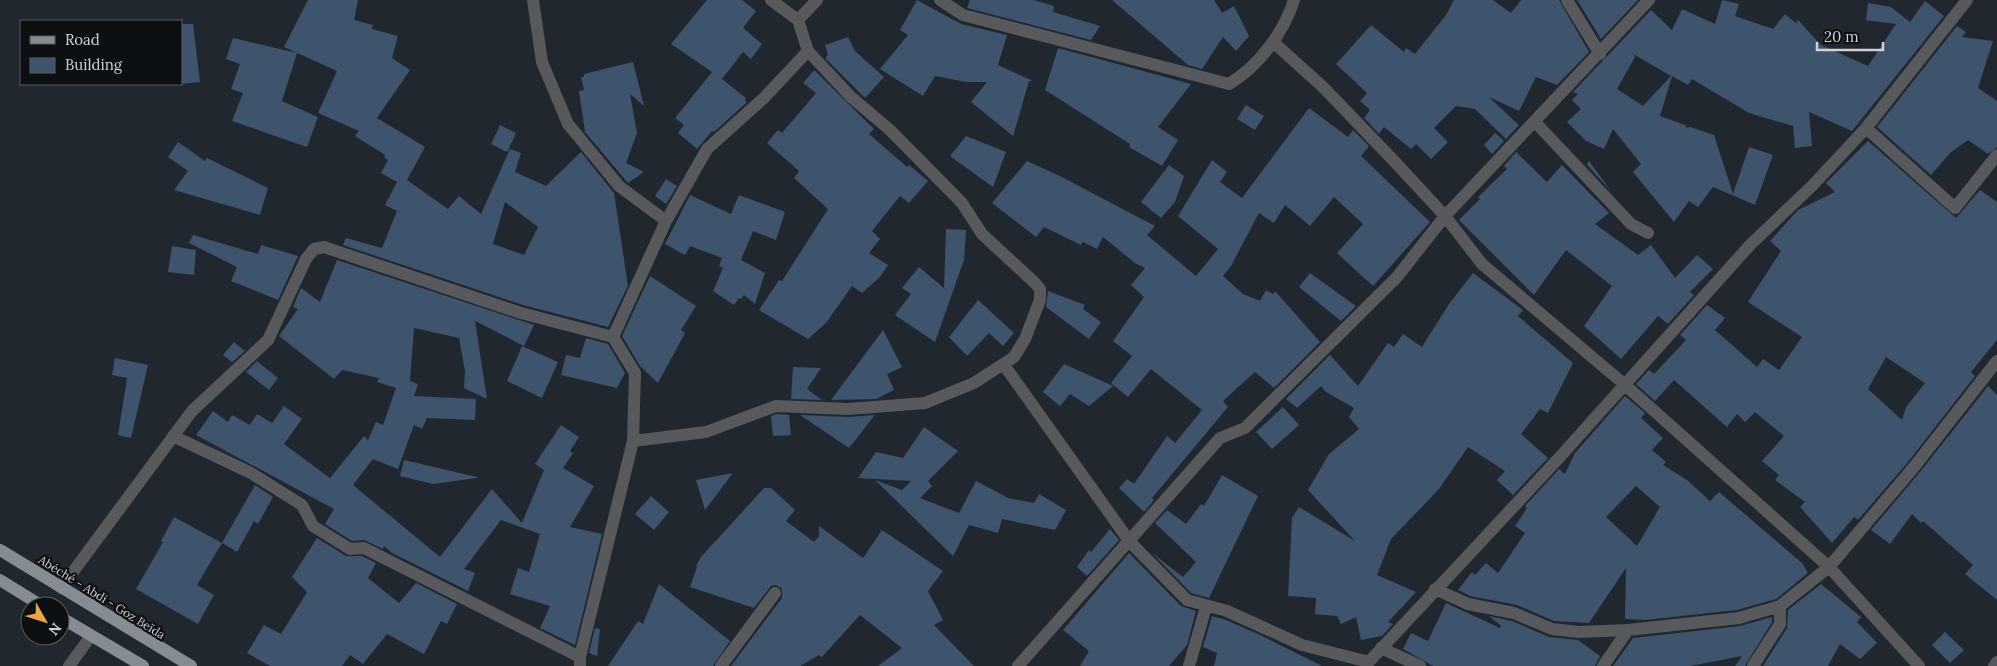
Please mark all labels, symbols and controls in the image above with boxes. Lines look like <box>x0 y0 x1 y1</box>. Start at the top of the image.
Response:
legend <box>20 20 182 85</box>
scale bar <box>1817 20 1883 52</box>
text: 20 m <box>1824 27 1859 46</box>
text: Road <box>65 30 100 49</box>
text: Building <box>65 55 123 74</box>
street label: Abéché - Abdi - Goz Beïda <box>35 551 168 642</box>
north arrow <box>20 596 70 646</box>
text: N <box>45 619 66 639</box>

